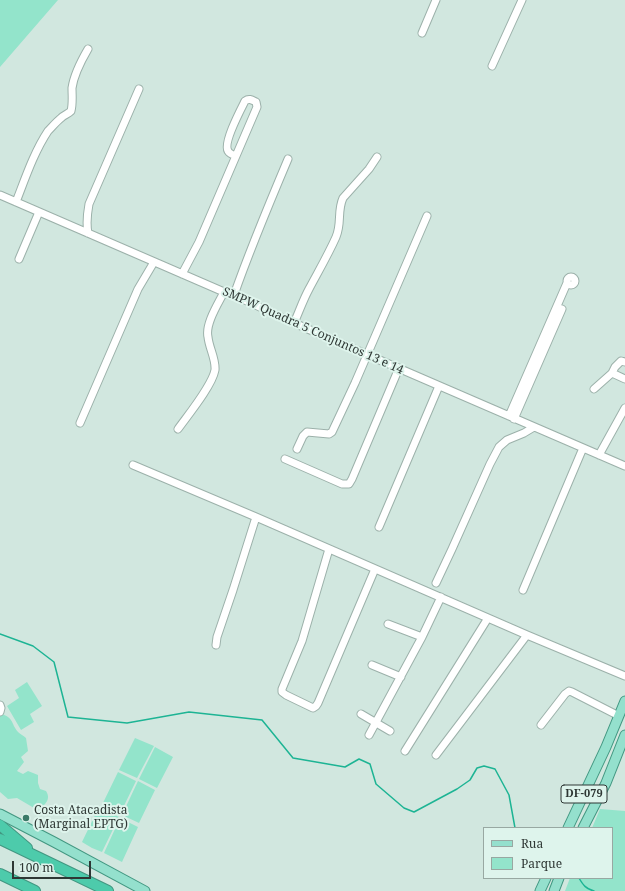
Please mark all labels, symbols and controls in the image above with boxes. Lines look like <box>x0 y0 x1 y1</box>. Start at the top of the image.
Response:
street label: SMPW Quadra 5 Conjuntos 13 e 14 <box>220 284 406 378</box>
road number: DF-079 <box>561 785 607 803</box>
place label: Costa Atacadista (Marginal EPTG) <box>34 804 128 832</box>
marker: Costa Atacadista (Marginal EPTG) <box>21 813 31 823</box>
legend <box>483 827 613 879</box>
text: Rua <box>521 835 543 852</box>
scale bar <box>14 853 93 879</box>
text: Parque <box>521 855 562 872</box>
text: 100 m <box>19 859 54 876</box>

